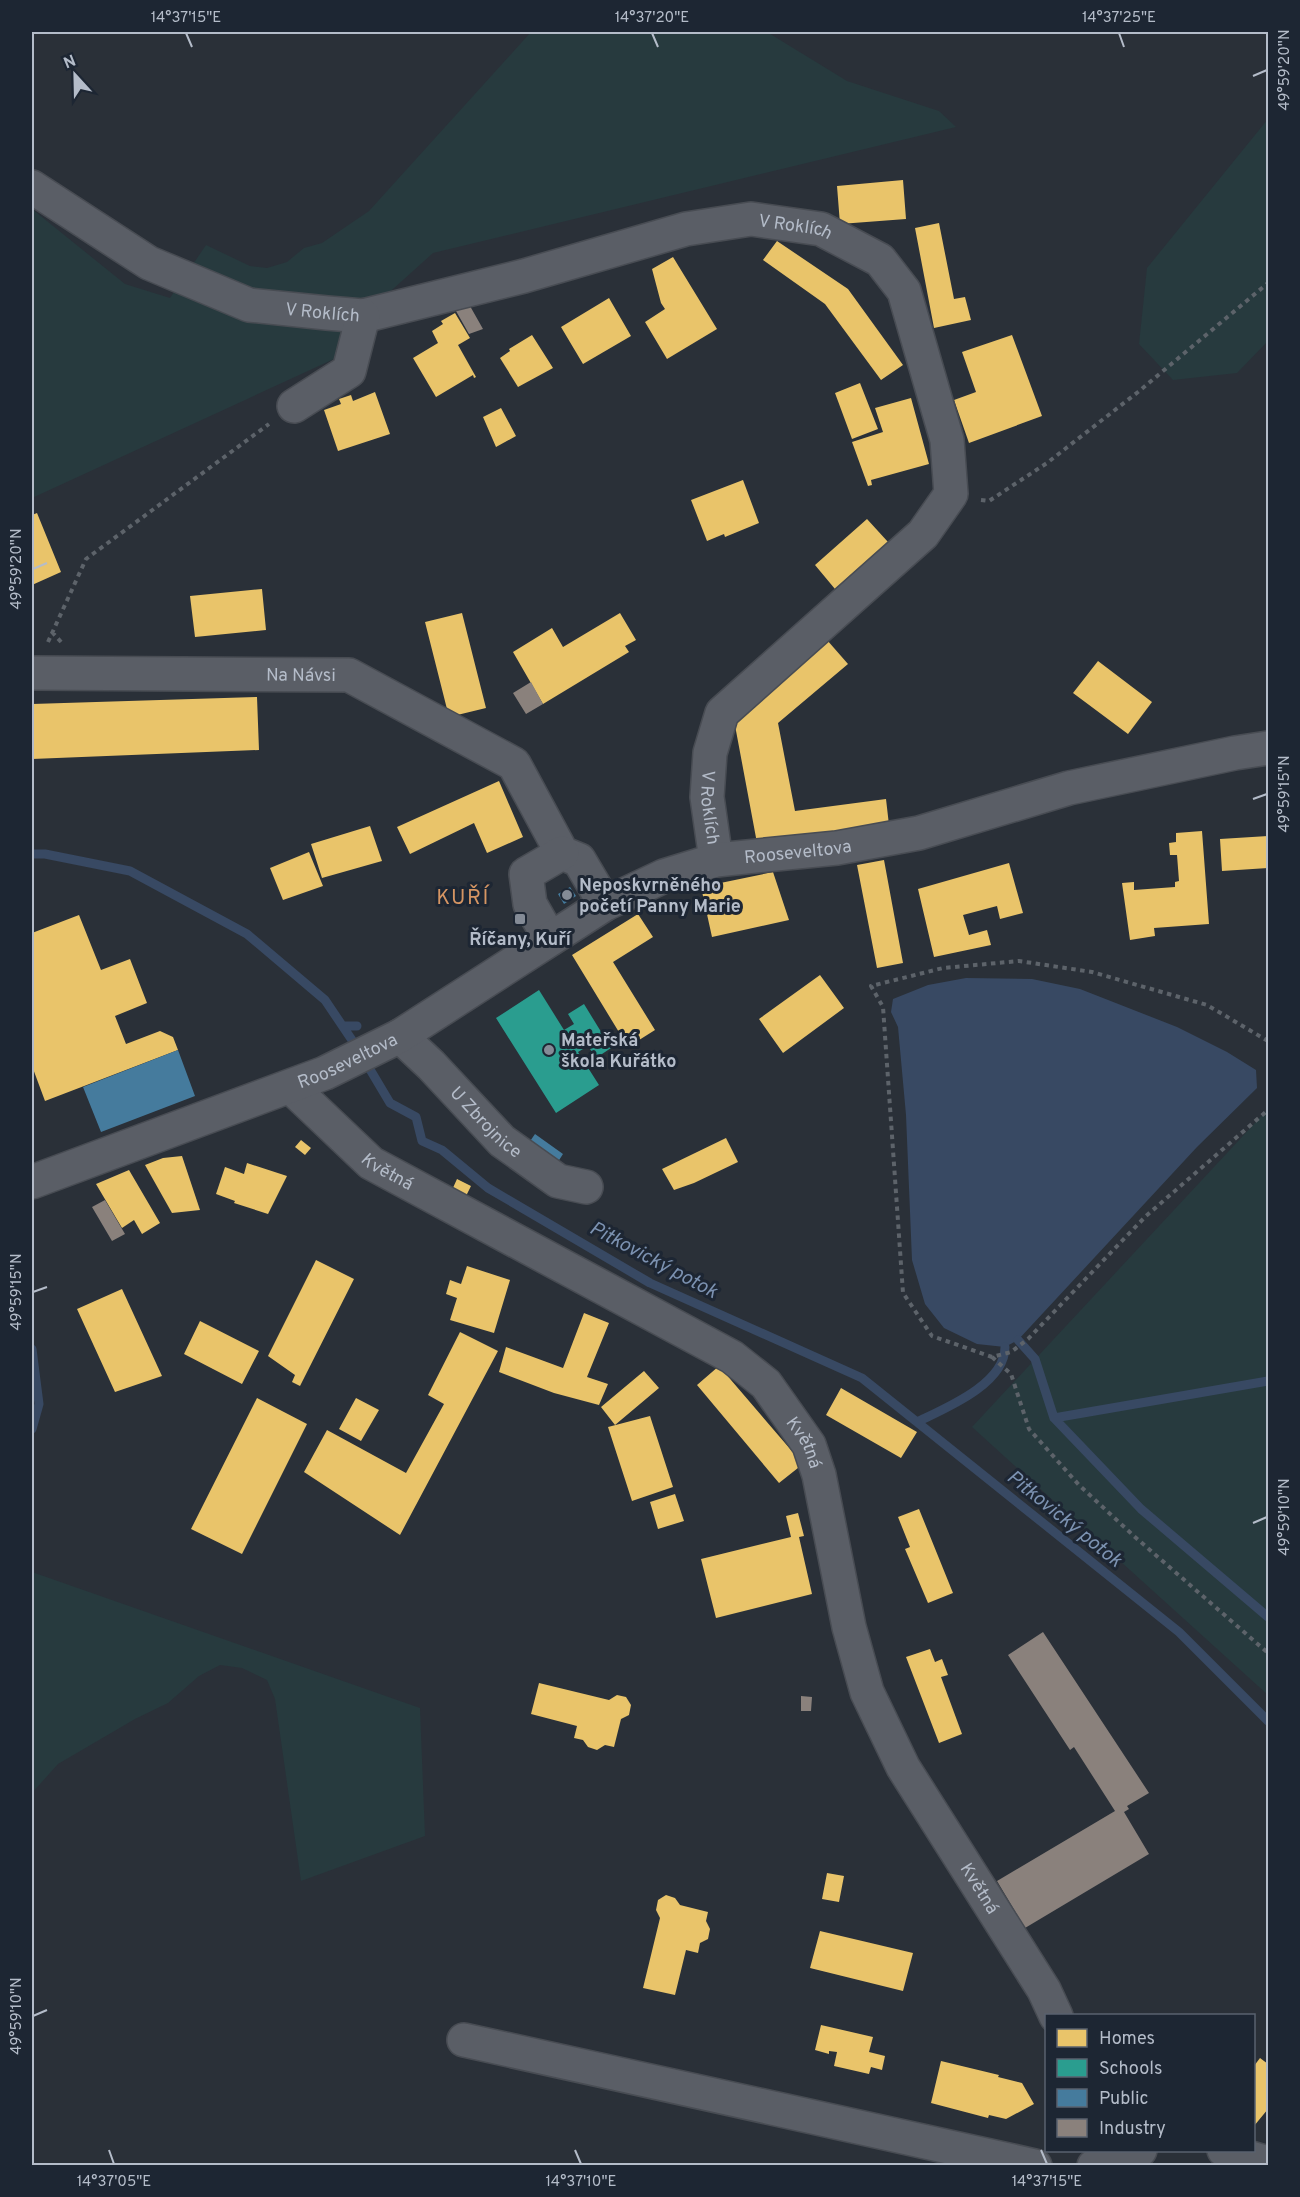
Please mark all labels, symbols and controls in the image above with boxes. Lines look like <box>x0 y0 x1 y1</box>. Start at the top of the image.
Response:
text: 14°37'15"E <box>151 9 221 28</box>
text: 14°37'20"E <box>615 9 689 28</box>
text: 14°37'25"E <box>1082 9 1156 28</box>
text: 49°59'20"N <box>1276 30 1295 110</box>
north arrow <box>45 45 105 105</box>
text: N <box>61 52 79 74</box>
street label: V Roklích <box>757 210 836 246</box>
street label: V Roklích <box>284 299 361 329</box>
text: 49°59'20"N <box>8 529 27 609</box>
street label: Na Návsi <box>266 664 336 688</box>
text: 49°59'15"N <box>1276 755 1295 833</box>
street label: V Roklích <box>694 769 724 846</box>
street label: Rooseveltova <box>743 836 854 870</box>
place label: Neposkvrněného početí Panny Marie <box>579 875 741 919</box>
district label: KUŘÍ <box>436 884 490 912</box>
marker: Neposkvrněného početí Panny Marie <box>560 888 574 902</box>
marker: Říčany, Kuří <box>513 912 527 926</box>
place label: Říčany, Kuří <box>469 927 573 952</box>
street label: Rooseveltova <box>295 1029 402 1095</box>
place label: Mateřská škola Kuřátko <box>561 1030 677 1074</box>
marker: Mateřská škola Kuřátko <box>542 1043 556 1057</box>
street label: U Zbrojnice <box>444 1082 526 1164</box>
street label: Květná <box>355 1149 417 1197</box>
water label: Pitkovický potok <box>585 1216 722 1306</box>
text: 49°59'15"N <box>8 1253 27 1331</box>
street label: Květná <box>780 1413 826 1472</box>
water label: Pitkovický potok <box>1001 1465 1128 1575</box>
text: 49°59'10"N <box>1276 1478 1295 1556</box>
street label: Květná <box>954 1859 1003 1919</box>
text: 49°59'10"N <box>8 1977 27 2055</box>
legend <box>1045 2014 1255 2152</box>
text: Homes <box>1099 2028 1155 2051</box>
text: Schools <box>1099 2058 1162 2081</box>
text: Public <box>1099 2088 1149 2111</box>
text: Industry <box>1099 2118 1166 2141</box>
text: 14°37'05"E <box>77 2173 151 2192</box>
text: 14°37'10"E <box>546 2173 616 2192</box>
text: 14°37'15"E <box>1012 2173 1082 2192</box>

